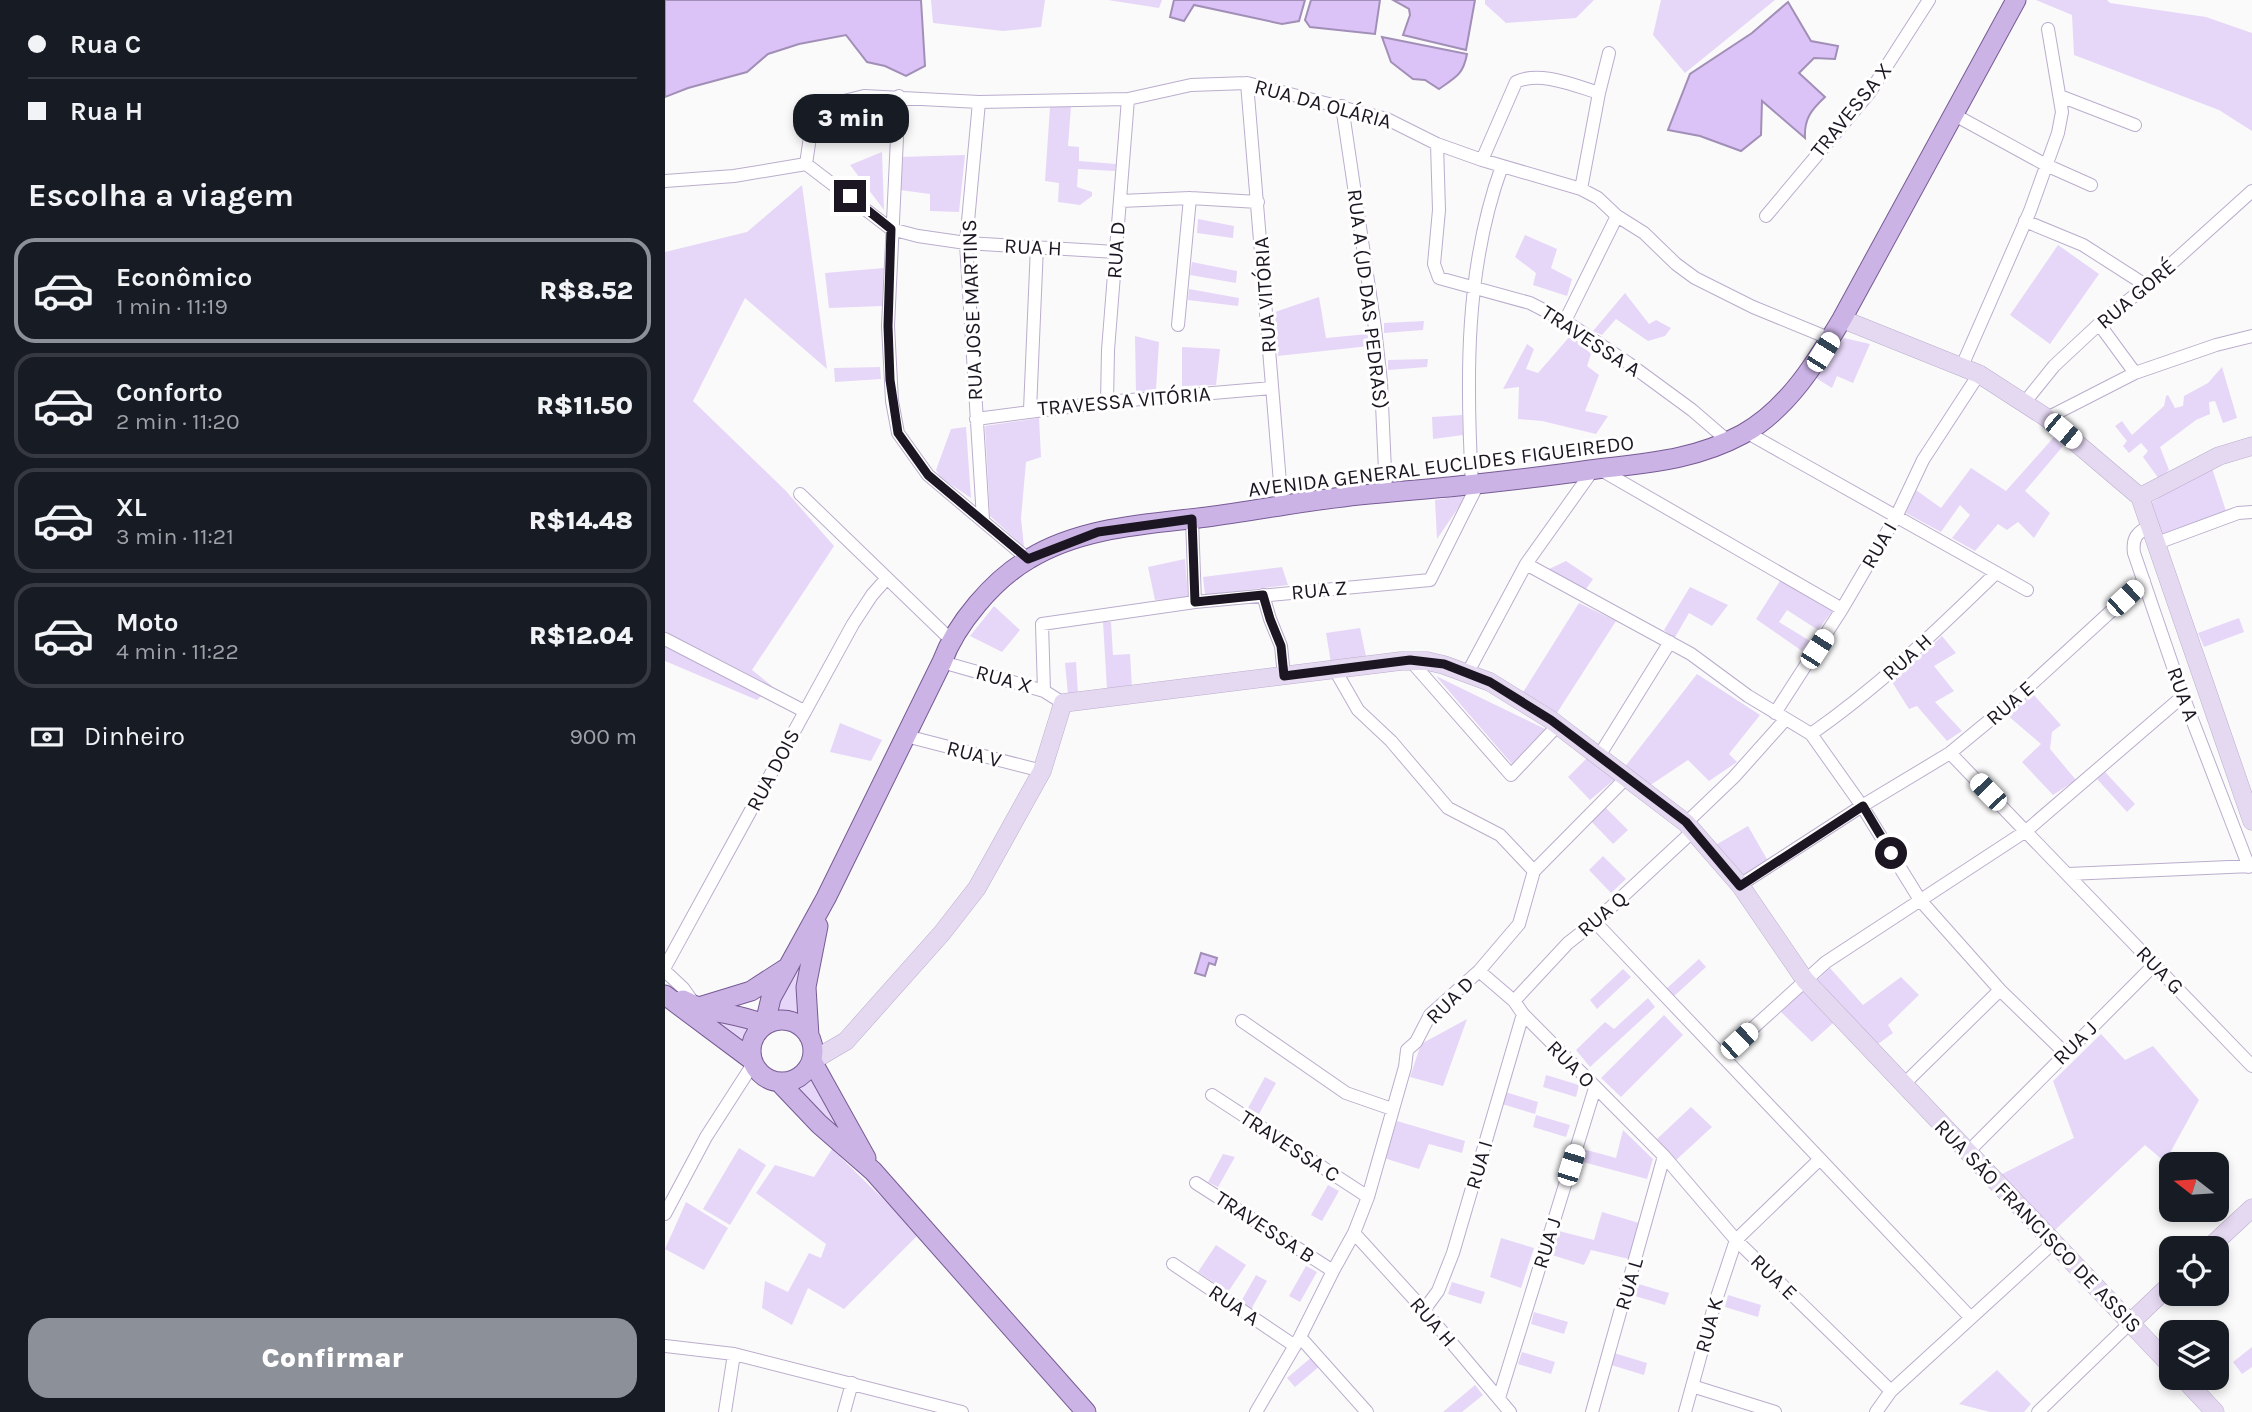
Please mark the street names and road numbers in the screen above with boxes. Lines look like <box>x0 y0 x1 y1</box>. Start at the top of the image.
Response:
street label: TRAVESSA X <box>1806 58 1896 162</box>
street label: RUA DA OLÁRIA <box>1252 74 1394 134</box>
street label: RUA A (JD DAS PEDRAS) <box>1343 188 1393 410</box>
street label: RUA JOSE MARTINS <box>957 219 987 401</box>
street label: RUA D <box>1102 220 1130 280</box>
street label: RUA H <box>1004 234 1062 260</box>
street label: RUA VITÓRIA <box>1249 236 1281 354</box>
street label: RUA GORÉ <box>2092 254 2180 334</box>
street label: TRAVESSA A <box>1537 300 1645 382</box>
street label: TRAVESSA VITÓRIA <box>1037 381 1211 421</box>
street label: AVENIDA GENERAL EUCLIDES FIGUEIREDO <box>1247 430 1635 502</box>
street label: RUA I <box>1856 518 1902 572</box>
street label: RUA Z <box>1290 576 1348 604</box>
street label: RUA H <box>1878 629 1936 685</box>
street label: RUA X <box>973 660 1035 698</box>
street label: RUA A <box>2162 664 2204 724</box>
street label: RUA E <box>1981 676 2039 730</box>
street label: RUA DOIS <box>741 725 805 815</box>
street label: RUA V <box>944 736 1004 772</box>
street label: RUA Q <box>1573 886 1631 942</box>
street label: RUA G <box>2132 941 2188 999</box>
street label: RUA D <box>1421 971 1479 1029</box>
street label: RUA J <box>2048 1016 2102 1070</box>
street label: RUA O <box>1542 1035 1600 1093</box>
street label: TRAVESSA C <box>1236 1105 1344 1187</box>
street label: RUA SÃO FRANCISCO DE ASSIS <box>1930 1115 2146 1337</box>
street label: RUA I <box>1461 1138 1497 1192</box>
street label: TRAVESSA B <box>1211 1186 1319 1268</box>
street label: RUA J <box>1528 1215 1566 1271</box>
street label: RUA E <box>1746 1249 1802 1305</box>
street label: RUA L <box>1610 1255 1648 1313</box>
street label: RUA A <box>1204 1279 1264 1331</box>
street label: RUA H <box>1405 1292 1461 1352</box>
street label: RUA K <box>1690 1294 1728 1355</box>

